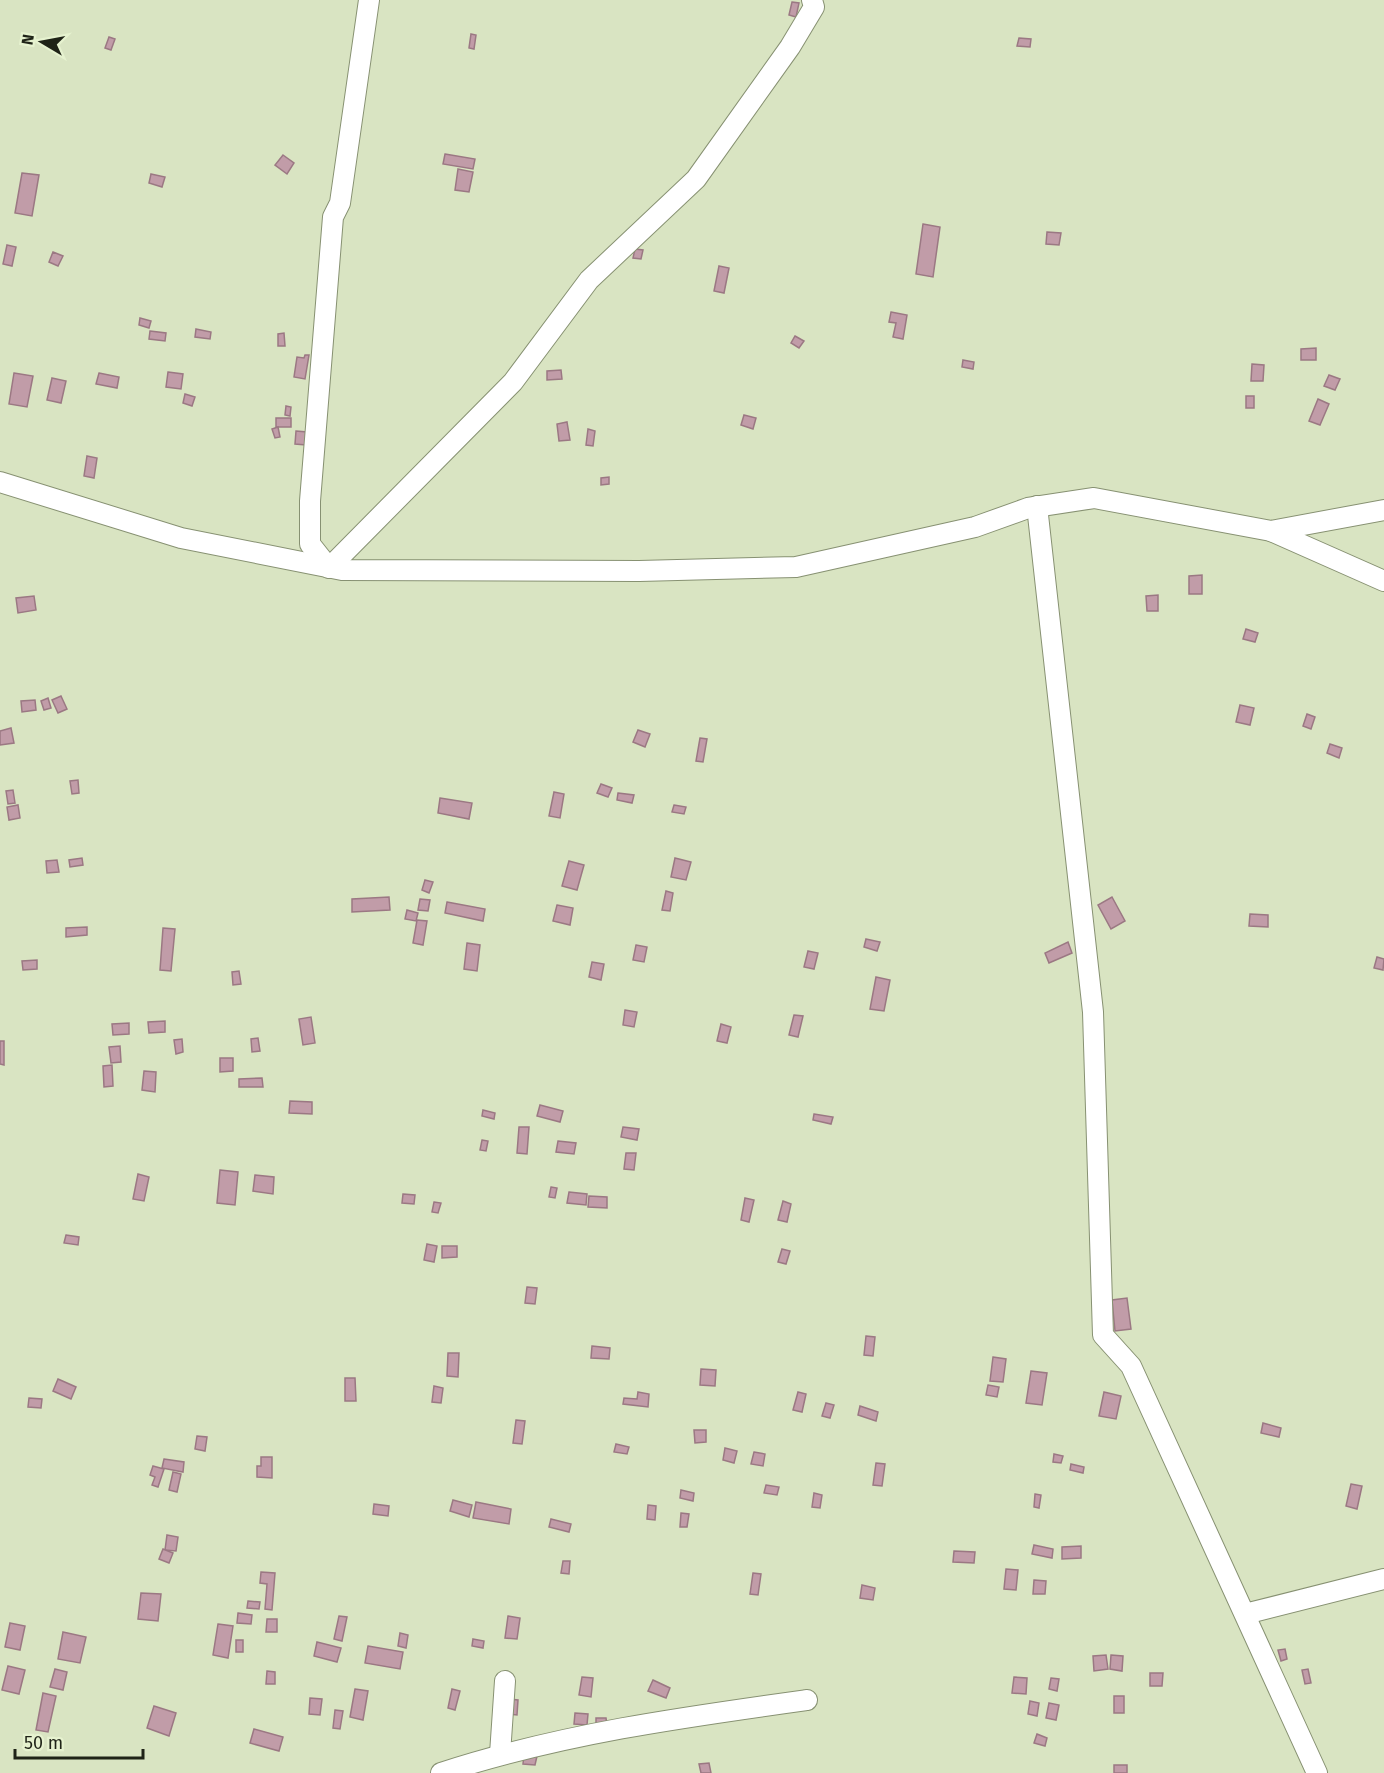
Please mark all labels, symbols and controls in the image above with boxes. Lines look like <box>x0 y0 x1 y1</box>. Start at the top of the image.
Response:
north arrow <box>12 12 72 72</box>
text: N <box>17 33 38 46</box>
scale bar <box>15 1722 142 1760</box>
text: 50 m <box>24 1732 63 1754</box>

